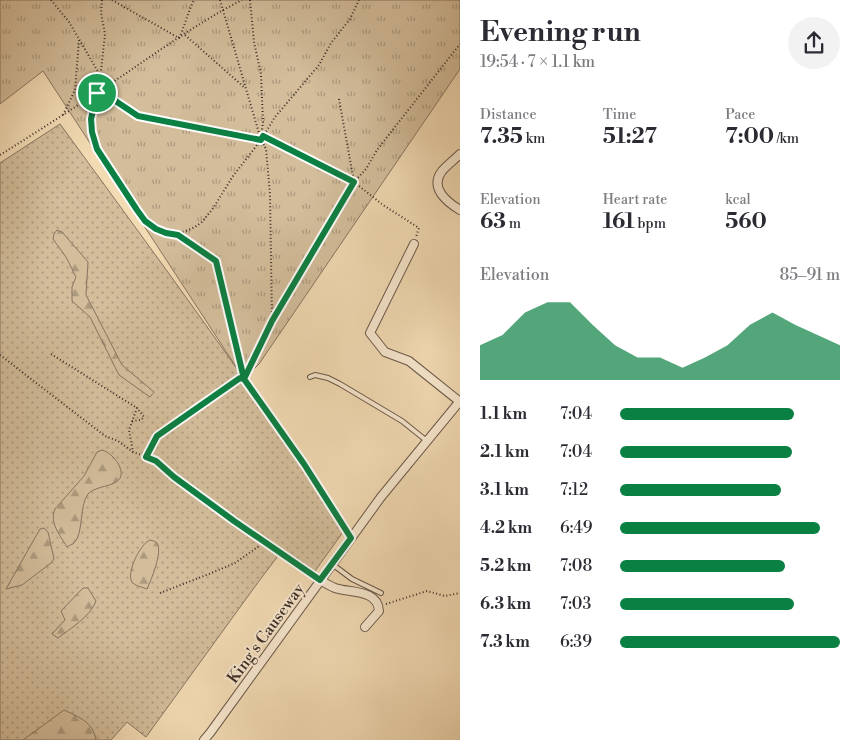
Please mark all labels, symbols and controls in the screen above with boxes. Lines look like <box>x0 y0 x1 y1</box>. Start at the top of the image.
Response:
text: Evening run <box>480 15 641 50</box>
button: share <box>788 17 840 69</box>
text: 19:54 · 7 × 1.1 km <box>480 52 595 72</box>
pin <box>76 72 118 114</box>
icon: arrive <box>83 79 111 107</box>
text: Distance <box>480 106 537 124</box>
text: Time <box>603 106 636 124</box>
text: Pace <box>725 106 755 124</box>
text: 7.35 <box>480 124 523 150</box>
text: 51:27 <box>603 124 657 150</box>
text: 7:00 <box>725 124 774 150</box>
text: km <box>523 130 545 148</box>
text: /km <box>774 130 799 148</box>
text: Elevation <box>480 191 541 209</box>
text: Heart rate <box>603 191 667 209</box>
text: kcal <box>725 191 751 209</box>
text: 63 <box>480 209 506 235</box>
text: 161 <box>603 209 635 235</box>
text: 560 <box>725 209 767 235</box>
text: m <box>506 215 521 233</box>
text: bpm <box>635 215 666 233</box>
text: Elevation <box>480 265 549 285</box>
text: 85–91 m <box>779 265 840 285</box>
text: 1.1 km <box>480 404 527 424</box>
text: 7:04 <box>560 404 592 424</box>
text: 2.1 km <box>480 442 529 462</box>
text: 7:04 <box>560 442 592 462</box>
text: 3.1 km <box>480 480 529 500</box>
text: 7:12 <box>560 480 588 500</box>
text: 4.2 km <box>480 518 532 538</box>
text: 6:49 <box>560 518 593 538</box>
text: 5.2 km <box>480 556 531 576</box>
text: 7:08 <box>560 556 592 576</box>
street label: King's Causeway <box>223 579 309 688</box>
text: 6.3 km <box>480 594 531 614</box>
text: 7:03 <box>560 594 591 614</box>
text: 7.3 km <box>480 632 530 652</box>
text: 6:39 <box>560 632 592 652</box>

